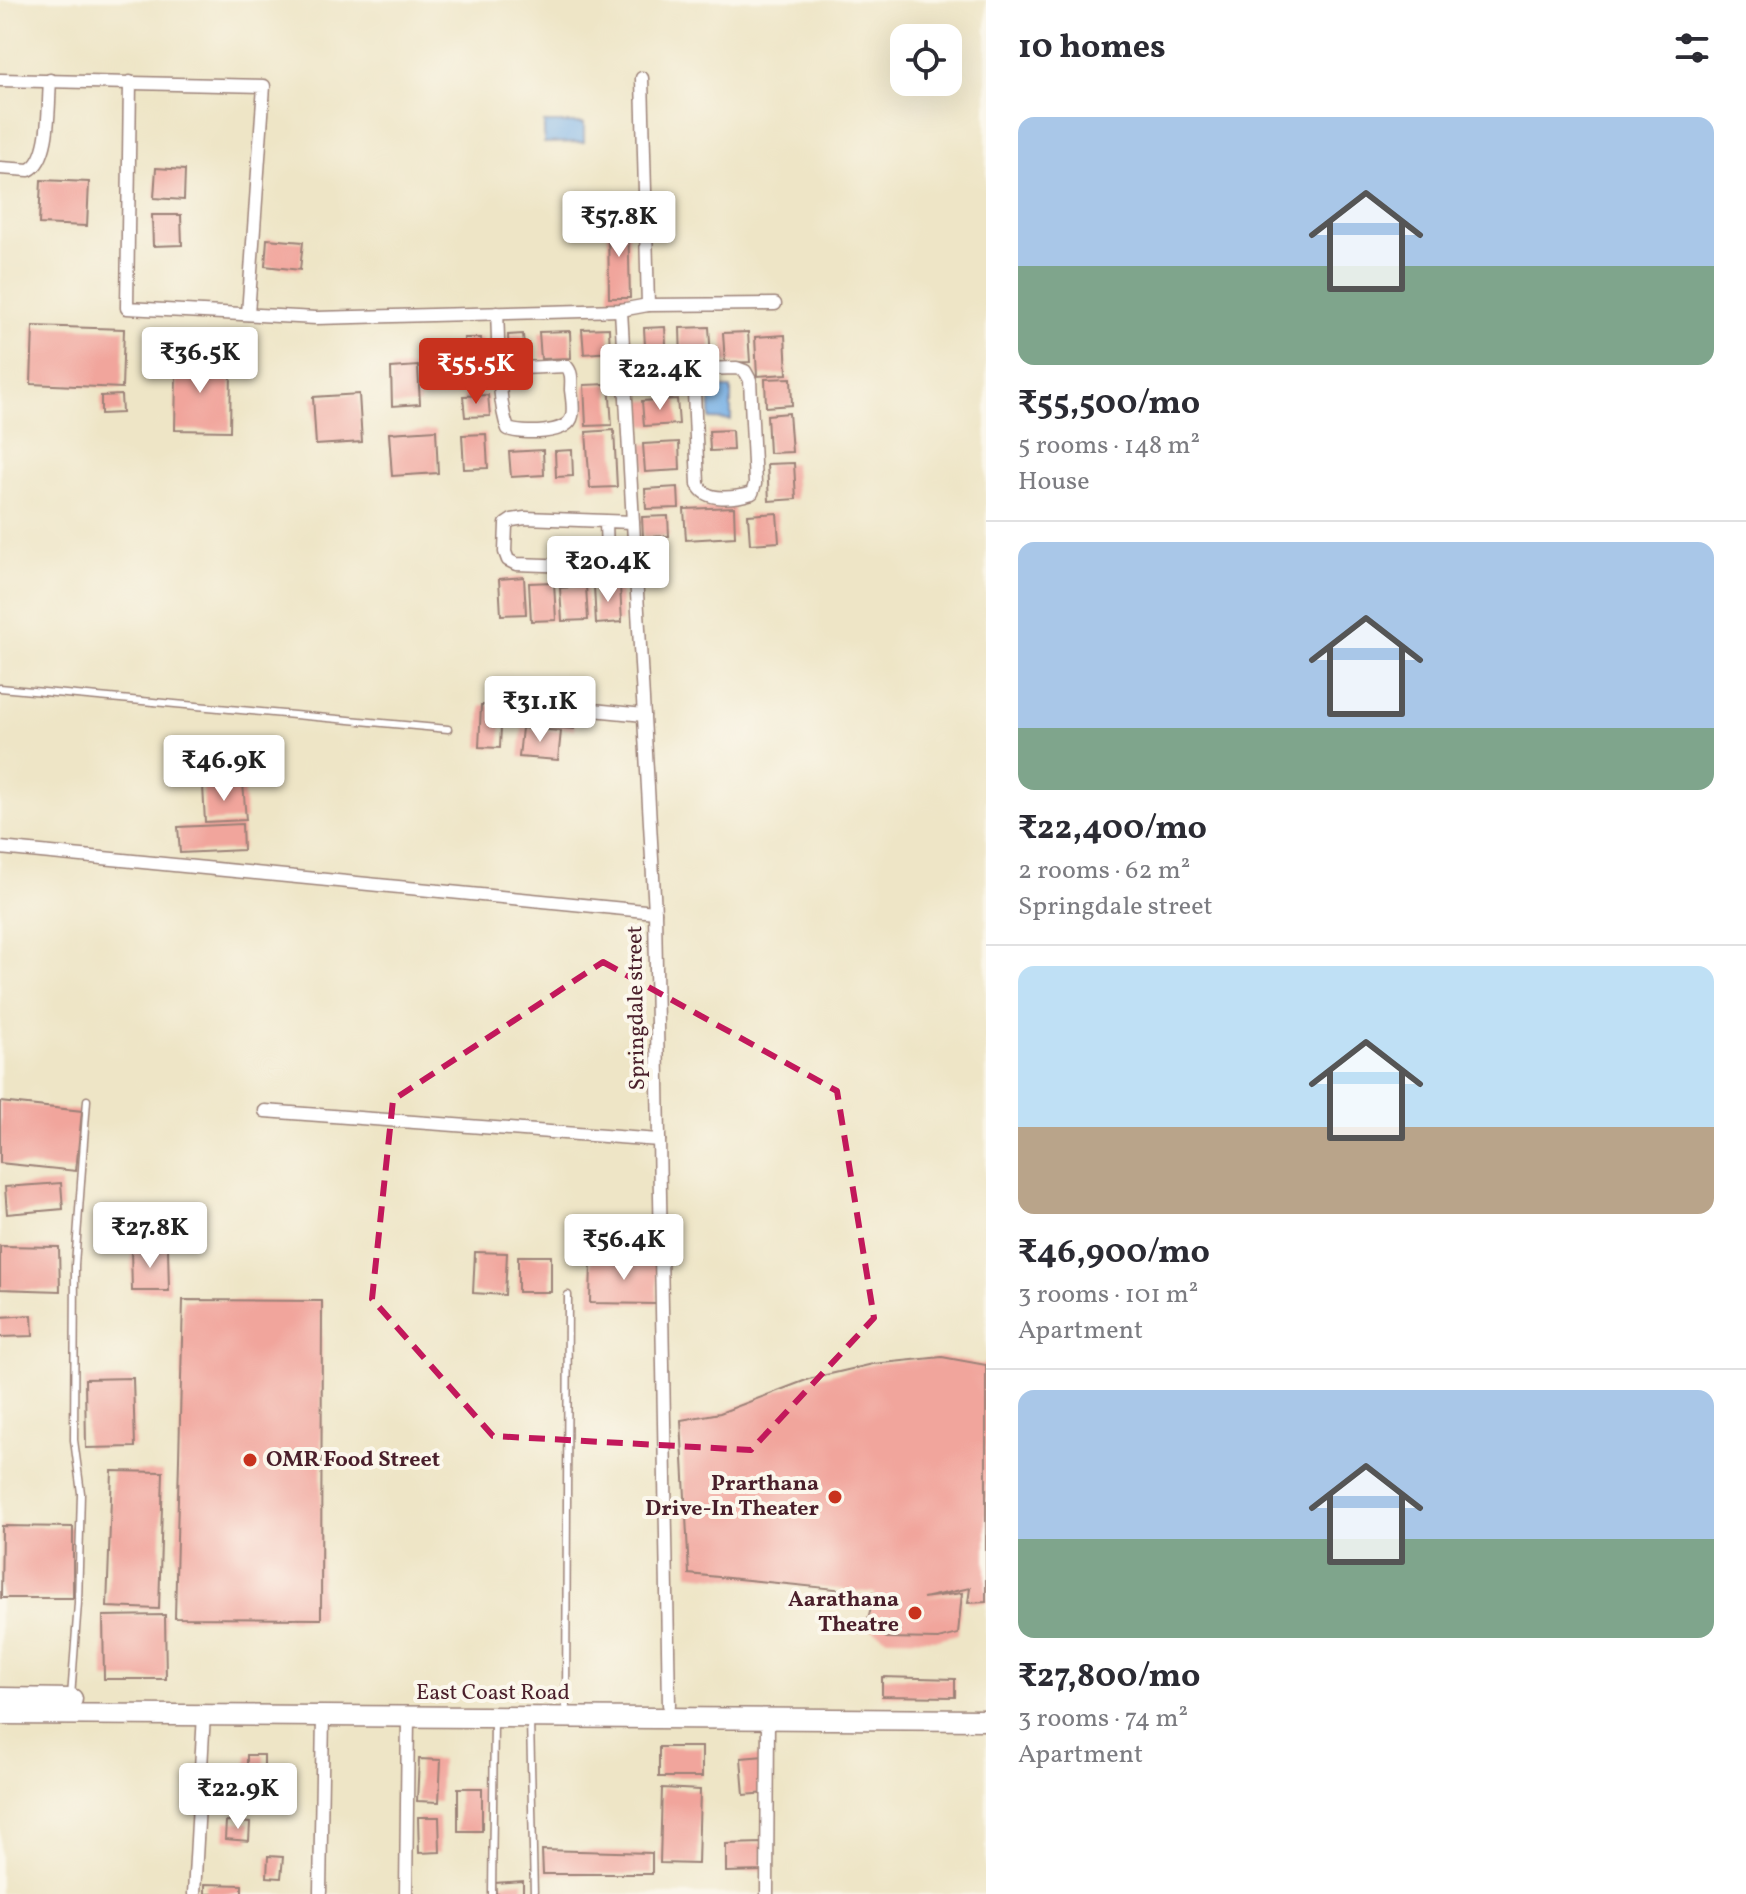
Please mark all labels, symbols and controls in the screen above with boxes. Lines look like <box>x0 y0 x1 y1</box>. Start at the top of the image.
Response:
map controls <box>890 24 962 96</box>
button: locate <box>890 24 962 96</box>
text: 10 homes <box>1018 25 1166 72</box>
icon: filters <box>1670 26 1714 70</box>
icon: home <box>1294 169 1438 313</box>
pin: ₹57.8K <box>554 191 684 259</box>
text: ₹57.8K <box>580 199 658 235</box>
pin: ₹36.5K <box>135 327 265 395</box>
text: ₹36.5K <box>160 335 240 371</box>
pin: ₹55.5K <box>411 338 541 406</box>
pin: ₹22.4K <box>595 344 725 412</box>
text: ₹55.5K <box>437 346 515 382</box>
text: ₹22.4K <box>618 352 702 388</box>
text: ₹55,500/mo <box>1018 381 1200 428</box>
text: 5 rooms · 148 m² <box>1018 428 1200 464</box>
text: House <box>1018 464 1090 500</box>
pin: ₹20.4K <box>543 536 673 604</box>
text: ₹20.4K <box>565 544 651 580</box>
icon: home <box>1294 594 1438 738</box>
pin: ₹31.1K <box>475 676 605 744</box>
text: ₹31.1K <box>503 684 577 720</box>
pin: ₹46.9K <box>159 735 289 803</box>
text: ₹46.9K <box>182 743 266 779</box>
text: ₹22,400/mo <box>1018 806 1207 853</box>
text: 2 rooms · 62 m² <box>1018 853 1190 889</box>
text: Springdale street <box>1018 889 1213 925</box>
street label: Springdale street <box>620 925 654 1091</box>
icon: home <box>1294 1018 1438 1162</box>
pin: ₹27.8K <box>85 1202 215 1270</box>
text: ₹27.8K <box>111 1210 189 1246</box>
pin: ₹56.4K <box>559 1214 689 1282</box>
text: ₹56.4K <box>582 1222 666 1258</box>
text: ₹46,900/mo <box>1018 1230 1210 1277</box>
text: 3 rooms · 101 m² <box>1018 1277 1198 1313</box>
text: Apartment <box>1018 1313 1143 1349</box>
icon: home <box>1294 1442 1438 1586</box>
place label: OMR Food Street <box>266 1445 440 1476</box>
marker: OMR Food Street <box>241 1451 259 1469</box>
place label: Prarthana Drive-In Theater <box>645 1469 820 1525</box>
marker: Prarthana Drive-In Theater <box>826 1488 844 1506</box>
place label: Aarathana Theatre <box>788 1585 899 1641</box>
marker: Aarathana Theatre <box>906 1604 924 1622</box>
text: ₹27,800/mo <box>1018 1654 1200 1701</box>
street label: East Coast Road <box>416 1678 570 1709</box>
text: 3 rooms · 74 m² <box>1018 1701 1188 1737</box>
text: Apartment <box>1018 1737 1143 1773</box>
pin: ₹22.9K <box>173 1763 303 1831</box>
text: ₹22.9K <box>197 1771 279 1807</box>

